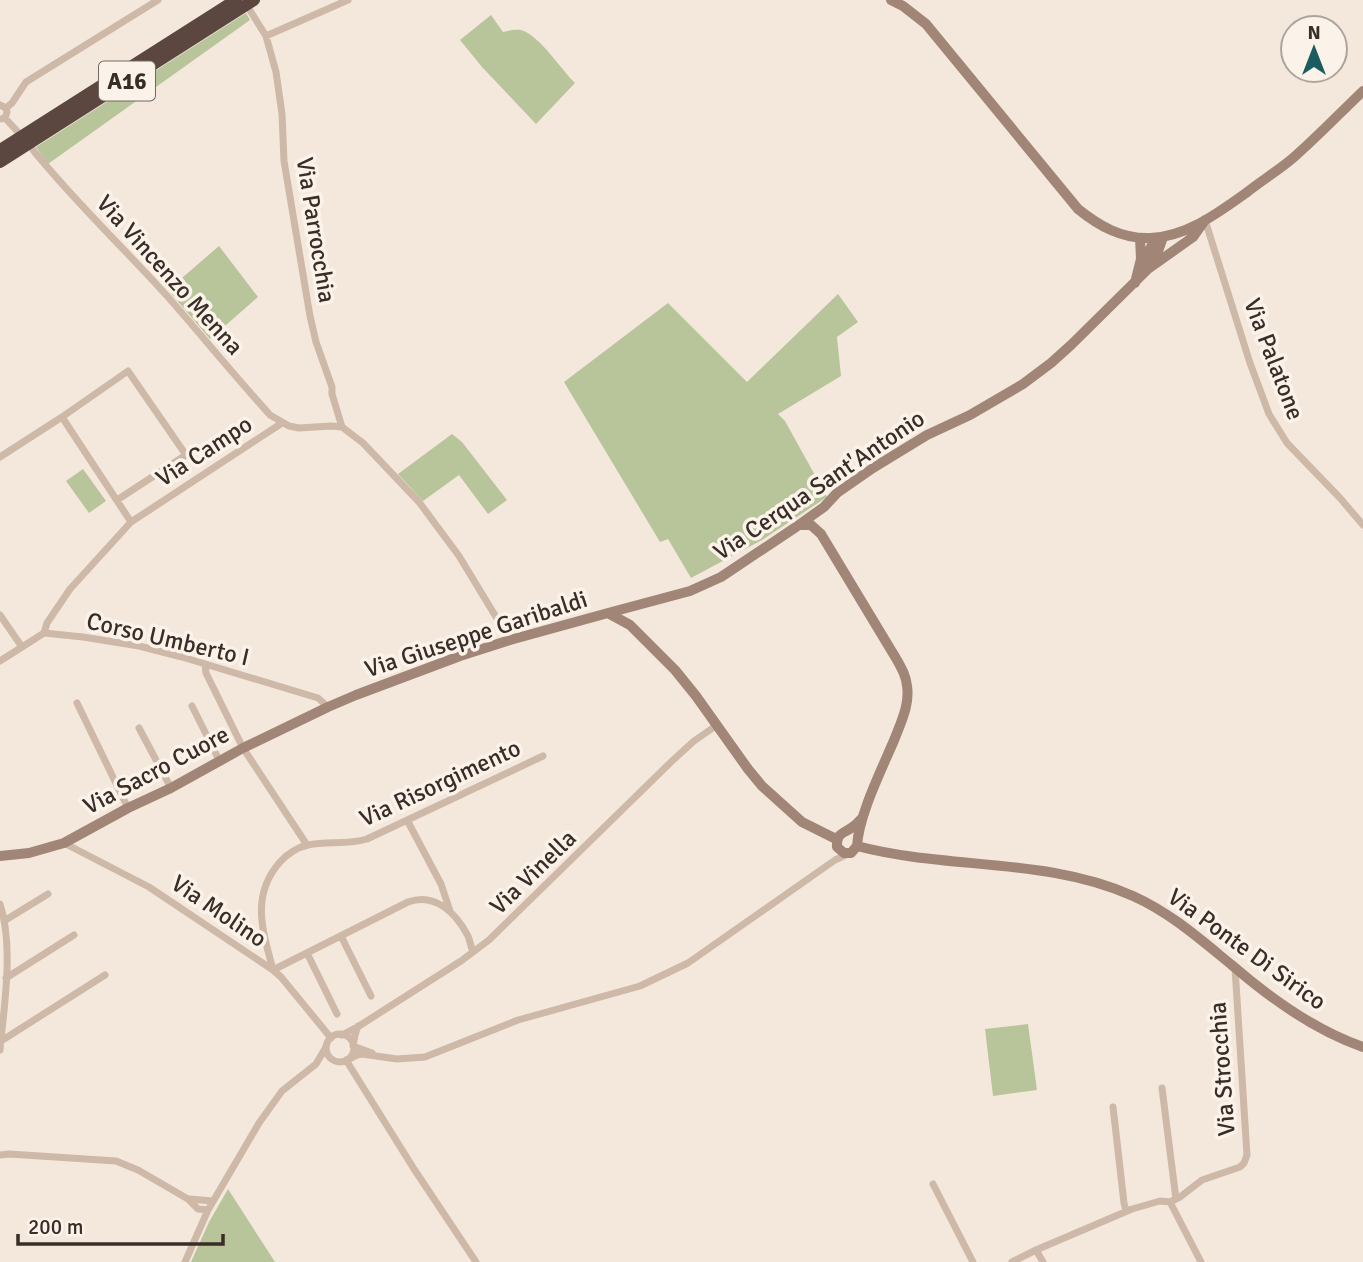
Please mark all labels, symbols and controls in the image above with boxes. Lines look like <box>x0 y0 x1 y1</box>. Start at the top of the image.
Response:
north arrow <box>1279 14 1349 84</box>
text: N <box>1307 21 1321 45</box>
road number: A16 <box>99 61 155 100</box>
street label: Via Parrocchia <box>290 155 342 305</box>
street label: Via Vincenzo Menna <box>90 189 250 361</box>
street label: Via Palatone <box>1237 294 1311 424</box>
street label: Via Cerqua Sant'Antonio <box>708 403 930 567</box>
street label: Via Campo <box>150 409 258 493</box>
street label: Via Giuseppe Garibaldi <box>361 584 591 684</box>
street label: Corso Umberto I <box>84 606 252 672</box>
street label: Via Sacro Cuore <box>78 719 234 821</box>
street label: Via Risorgimento <box>355 733 525 833</box>
street label: Via Vinella <box>483 823 583 921</box>
street label: Via Molino <box>166 868 272 954</box>
street label: Via Ponte Di Sirico <box>1162 882 1332 1016</box>
street label: Via Strocchia <box>1202 1001 1242 1137</box>
scale bar <box>18 1202 222 1246</box>
text: 200 m <box>28 1214 83 1240</box>

